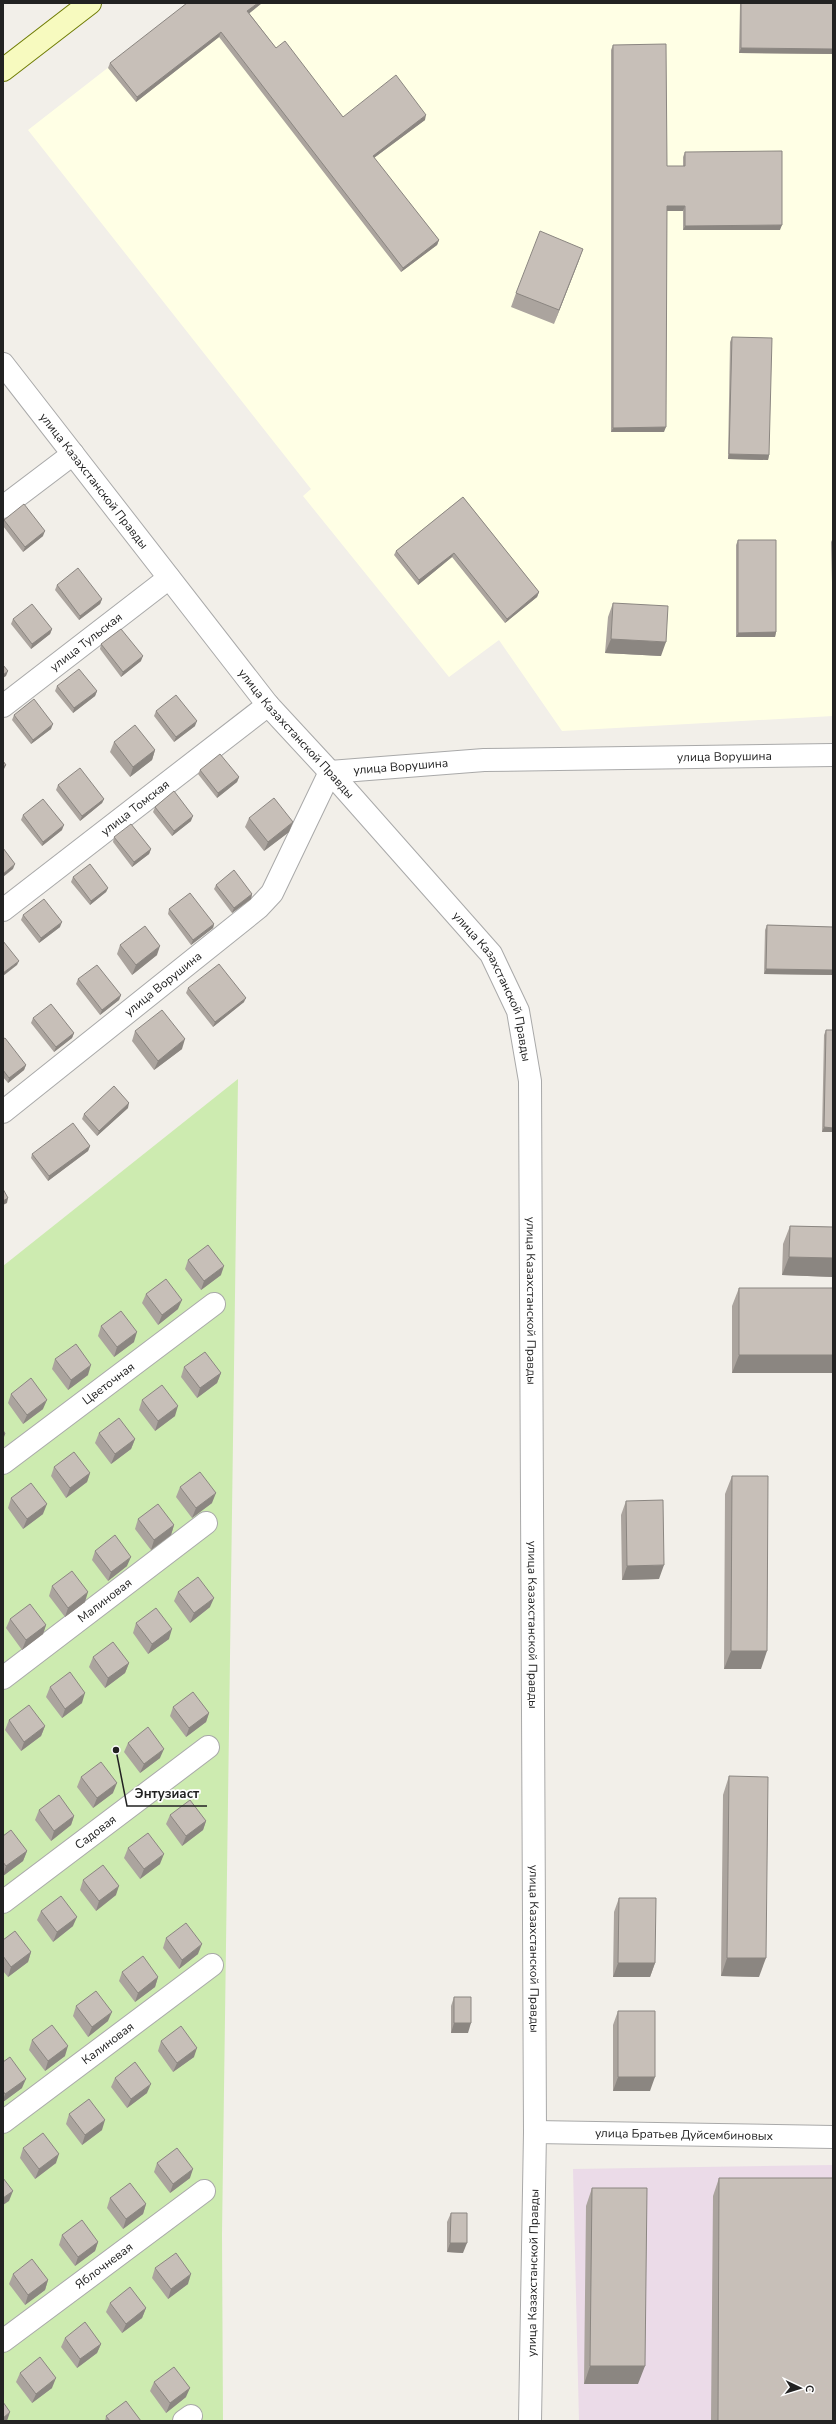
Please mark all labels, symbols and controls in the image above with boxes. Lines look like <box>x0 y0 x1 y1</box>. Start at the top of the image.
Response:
street label: улица Казахстанской Правды <box>36 410 152 552</box>
street label: улица Тульская <box>47 609 126 675</box>
street label: улица Казахстанской Правды <box>235 665 358 802</box>
street label: улица Ворушина <box>677 748 772 765</box>
street label: улица Ворушина <box>353 755 449 778</box>
street label: улица Томская <box>98 776 173 839</box>
street label: улица Казахстанской Правды <box>449 908 534 1063</box>
street label: улица Ворушина <box>121 948 205 1020</box>
street label: улица Казахстанской Правды <box>523 1217 539 1385</box>
street label: Цветочная <box>79 1359 138 1408</box>
street label: улица Казахстанской Правды <box>524 1541 541 1709</box>
street label: Малиновая <box>74 1575 135 1626</box>
callout: Энтузиаст <box>127 1781 207 1806</box>
text: Энтузиаст <box>135 1785 200 1803</box>
street label: Садовая <box>72 1811 119 1853</box>
street label: улица Казахстанской Правды <box>526 1865 543 2033</box>
street label: Калиновая <box>78 2018 137 2068</box>
street label: улица Братьев Дуйсембиновых <box>595 2125 774 2144</box>
street label: улица Казахстанской Правды <box>524 2189 542 2357</box>
street label: Яблочневая <box>72 2239 136 2292</box>
north arrow <box>780 2368 820 2408</box>
text: С <box>802 2384 817 2393</box>

